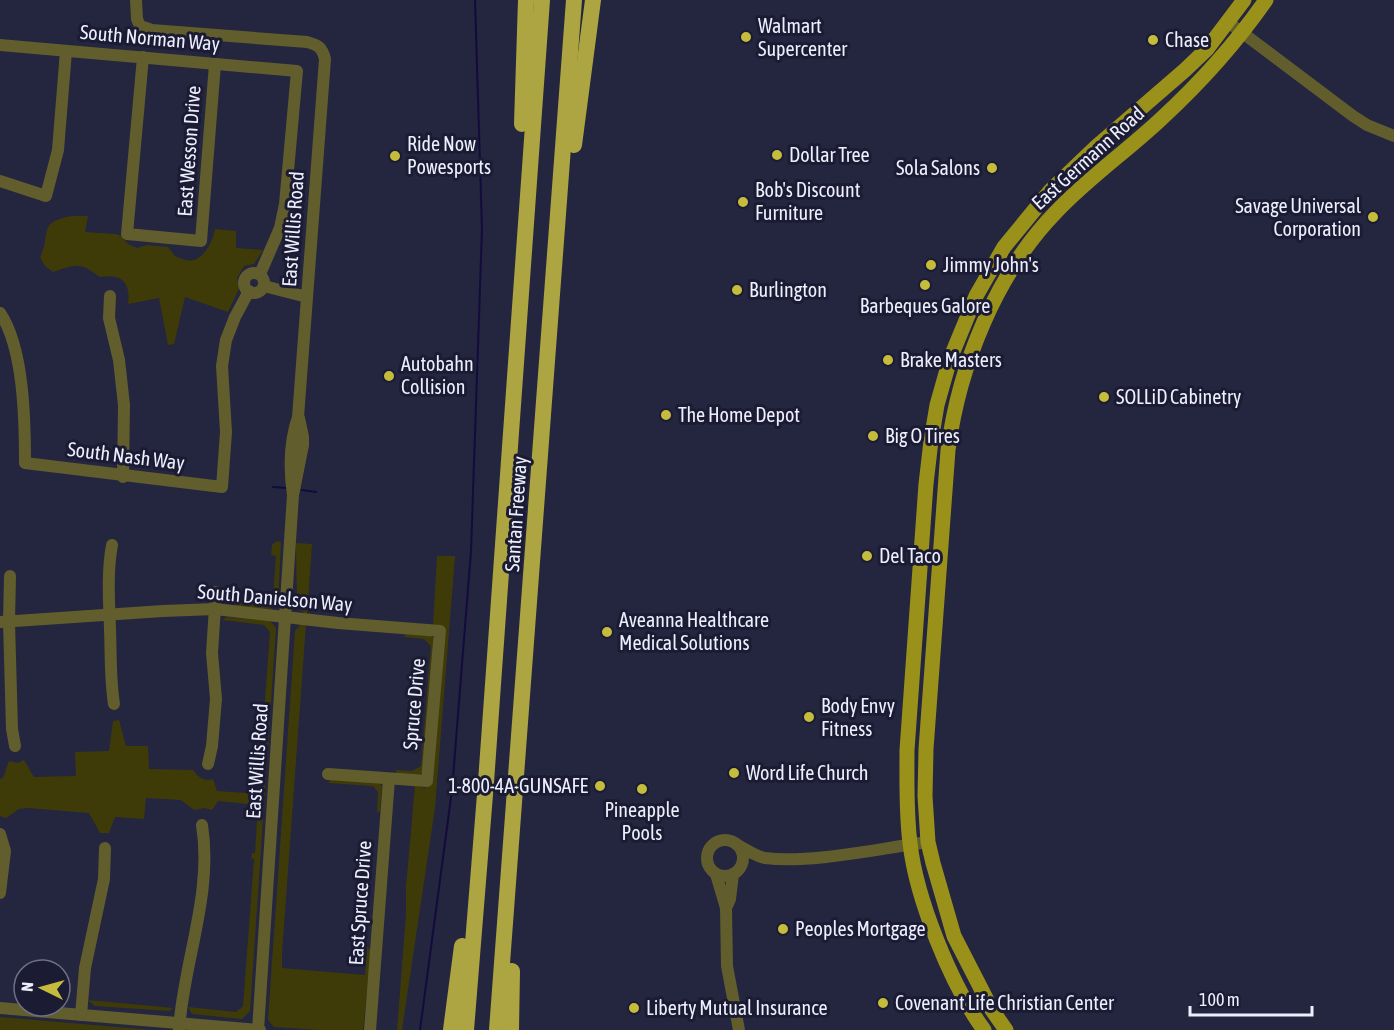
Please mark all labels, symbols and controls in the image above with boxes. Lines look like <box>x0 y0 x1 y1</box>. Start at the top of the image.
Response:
place label: Walmart Supercenter <box>758 14 848 60</box>
street label: South Norman Way <box>79 20 221 55</box>
place label: Chase <box>1165 28 1209 51</box>
marker: Walmart Supercenter <box>739 30 753 44</box>
marker: Chase <box>1146 33 1160 47</box>
street label: East Wesson Drive <box>172 85 205 217</box>
street label: East Germann Road <box>1027 101 1148 214</box>
place label: Ride Now Powesports <box>407 132 491 178</box>
place label: Dollar Tree <box>789 143 870 166</box>
marker: Dollar Tree <box>770 148 784 162</box>
marker: Ride Now Powesports <box>388 149 402 163</box>
place label: Sola Salons <box>896 156 980 179</box>
marker: Sola Salons <box>985 161 999 175</box>
street label: East Willis Road <box>277 170 308 287</box>
place label: Bob's Discount Furniture <box>755 178 861 224</box>
place label: Savage Universal Corporation <box>1235 194 1362 240</box>
marker: Bob's Discount Furniture <box>736 195 750 209</box>
marker: Savage Universal Corporation <box>1366 210 1380 224</box>
place label: Jimmy John's <box>943 253 1039 276</box>
marker: Jimmy John's <box>924 258 938 272</box>
place label: Burlington <box>749 278 827 301</box>
marker: Barbeques Galore <box>918 278 932 292</box>
marker: Burlington <box>730 283 744 297</box>
place label: Barbeques Galore <box>860 294 990 317</box>
place label: Brake Masters <box>900 348 1002 371</box>
place label: Autobahn Collision <box>401 352 474 398</box>
marker: Brake Masters <box>881 353 895 367</box>
marker: Autobahn Collision <box>382 369 396 383</box>
place label: SOLLiD Cabinetry <box>1116 385 1241 408</box>
marker: SOLLiD Cabinetry <box>1097 390 1111 404</box>
place label: The Home Depot <box>678 403 800 426</box>
marker: The Home Depot <box>659 408 673 422</box>
place label: Big O Tires <box>885 424 960 447</box>
marker: Big O Tires <box>866 429 880 443</box>
street label: South Nash Way <box>66 437 186 474</box>
street label: Santan Freeway <box>500 455 531 572</box>
place label: Del Taco <box>879 544 941 567</box>
marker: Del Taco <box>860 549 874 563</box>
street label: South Danielson Way <box>197 579 353 616</box>
place label: Aveanna Healthcare Medical Solutions <box>619 608 769 654</box>
marker: Aveanna Healthcare Medical Solutions <box>600 625 614 639</box>
street label: Spruce Drive <box>398 657 429 751</box>
place label: Body Envy Fitness <box>821 694 895 740</box>
street label: East Willis Road <box>241 702 272 819</box>
marker: Body Envy Fitness <box>802 710 816 724</box>
place label: Word Life Church <box>746 761 868 784</box>
marker: Word Life Church <box>727 766 741 780</box>
place label: 1-800-4A-GUNSAFE <box>448 774 588 797</box>
marker: 1-800-4A-GUNSAFE <box>593 779 607 793</box>
marker: Pineapple Pools <box>635 782 649 796</box>
place label: Pineapple Pools <box>604 798 680 844</box>
street label: East Spruce Drive <box>344 840 375 966</box>
place label: Peoples Mortgage <box>795 917 925 940</box>
marker: Peoples Mortgage <box>776 922 790 936</box>
north arrow <box>12 958 72 1018</box>
scale bar <box>1190 979 1312 1017</box>
text: N <box>18 981 36 992</box>
text: 100 m <box>1199 989 1240 1010</box>
place label: Covenant Life Christian Center <box>895 991 1115 1014</box>
place label: Liberty Mutual Insurance <box>646 996 828 1019</box>
marker: Covenant Life Christian Center <box>876 996 890 1010</box>
marker: Liberty Mutual Insurance <box>627 1001 641 1015</box>

